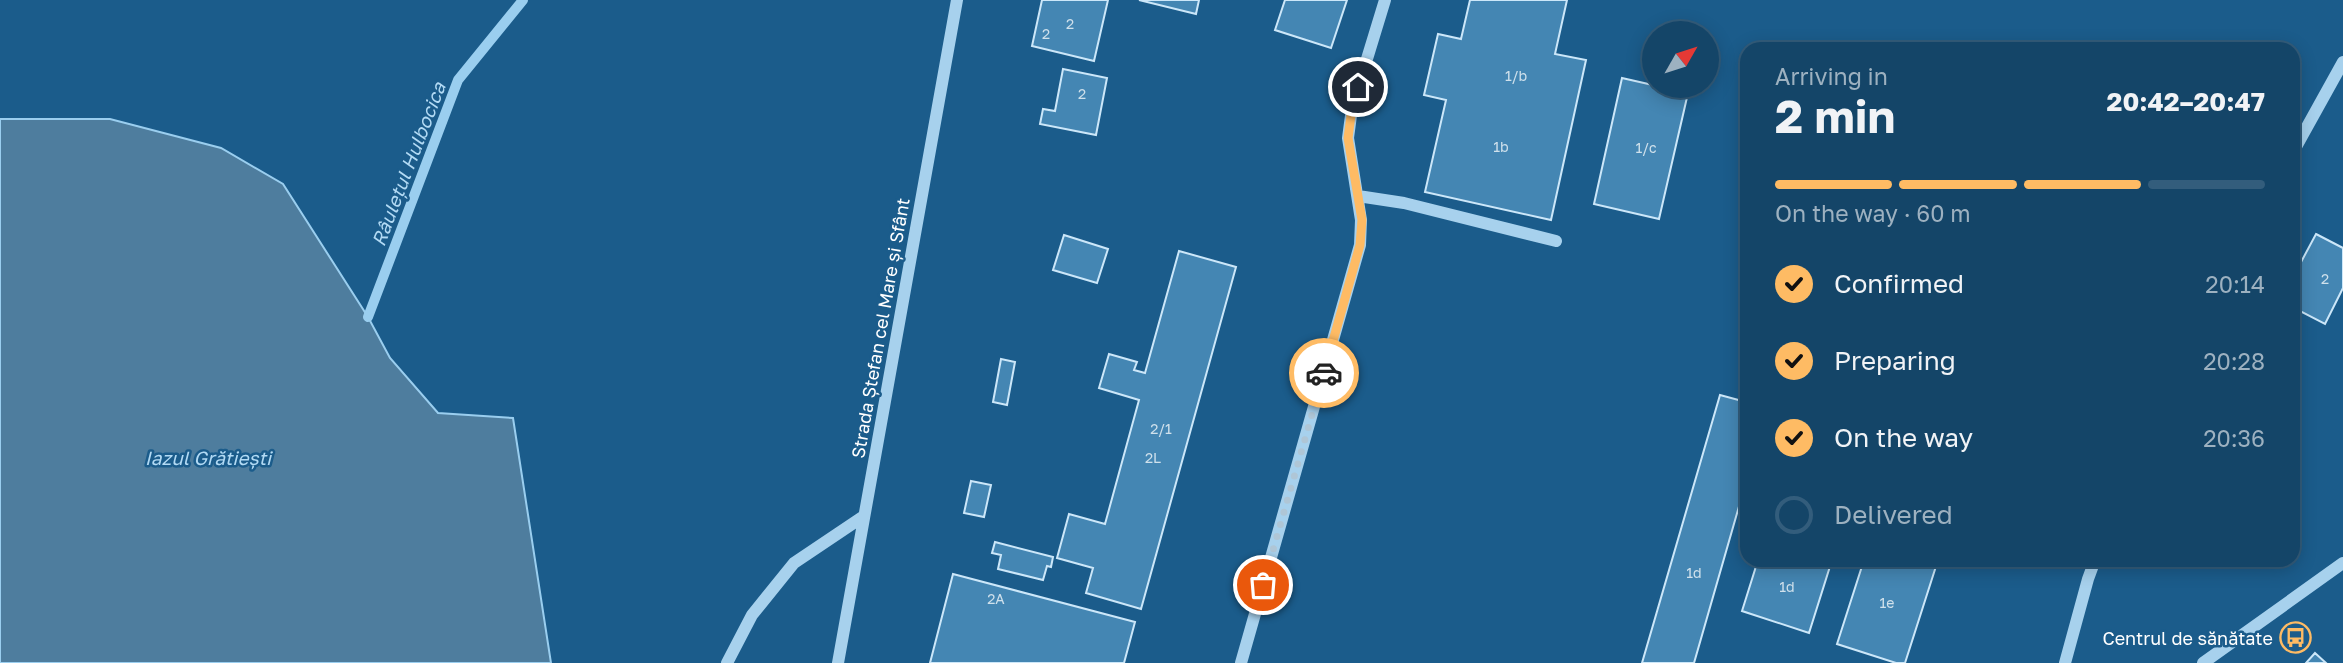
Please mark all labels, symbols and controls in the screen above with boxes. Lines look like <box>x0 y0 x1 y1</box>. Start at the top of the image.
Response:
house number: 2 <box>1066 15 1074 32</box>
north arrow <box>1642 21 1718 98</box>
map controls <box>1642 21 1719 98</box>
house number: 2 <box>1042 25 1050 42</box>
pin <box>1328 57 1388 117</box>
text: Arriving in <box>1775 62 1888 90</box>
house number: 1/b <box>1505 67 1527 84</box>
icon: home <box>1339 68 1377 106</box>
water label: Râulețul Hulbocica <box>366 78 451 249</box>
house number: 2 <box>1078 85 1086 102</box>
text: 20:42–20:47 <box>2107 86 2265 117</box>
text: 2 min <box>1775 88 1895 143</box>
house number: 1b <box>1493 138 1509 155</box>
house number: 1/c <box>1635 139 1657 156</box>
street label: Strada Ștefan cel Mare și Sfânt <box>846 196 914 460</box>
text: On the way · 60 m <box>1775 199 1971 227</box>
icon: check <box>1775 265 1813 303</box>
text: Confirmed <box>1834 268 1964 299</box>
text: 20:14 <box>2205 270 2265 298</box>
house number: 2 <box>2321 270 2329 287</box>
courier <box>1289 338 1359 408</box>
icon: check <box>1775 342 1813 380</box>
text: Preparing <box>1834 345 1956 376</box>
text: 20:28 <box>2203 347 2265 375</box>
icon: car <box>1305 354 1343 392</box>
icon: check <box>1775 419 1813 457</box>
house number: 2/1 <box>1150 420 1172 437</box>
text: On the way <box>1834 422 1973 453</box>
text: 20:36 <box>2203 424 2265 452</box>
water label: Iazul Grătiești <box>145 446 273 470</box>
house number: 2L <box>1145 449 1161 466</box>
text: Delivered <box>1834 499 1953 530</box>
pin <box>1233 555 1293 615</box>
house number: 1d <box>1686 564 1702 581</box>
icon: bag <box>1244 566 1282 604</box>
house number: 1d <box>1779 578 1795 595</box>
house number: 2A <box>987 590 1005 607</box>
house number: 1e <box>1880 594 1894 611</box>
bus stop icon: Centrul de sănătate <box>2279 621 2313 655</box>
place label: Centrul de sănătate <box>2102 627 2273 649</box>

